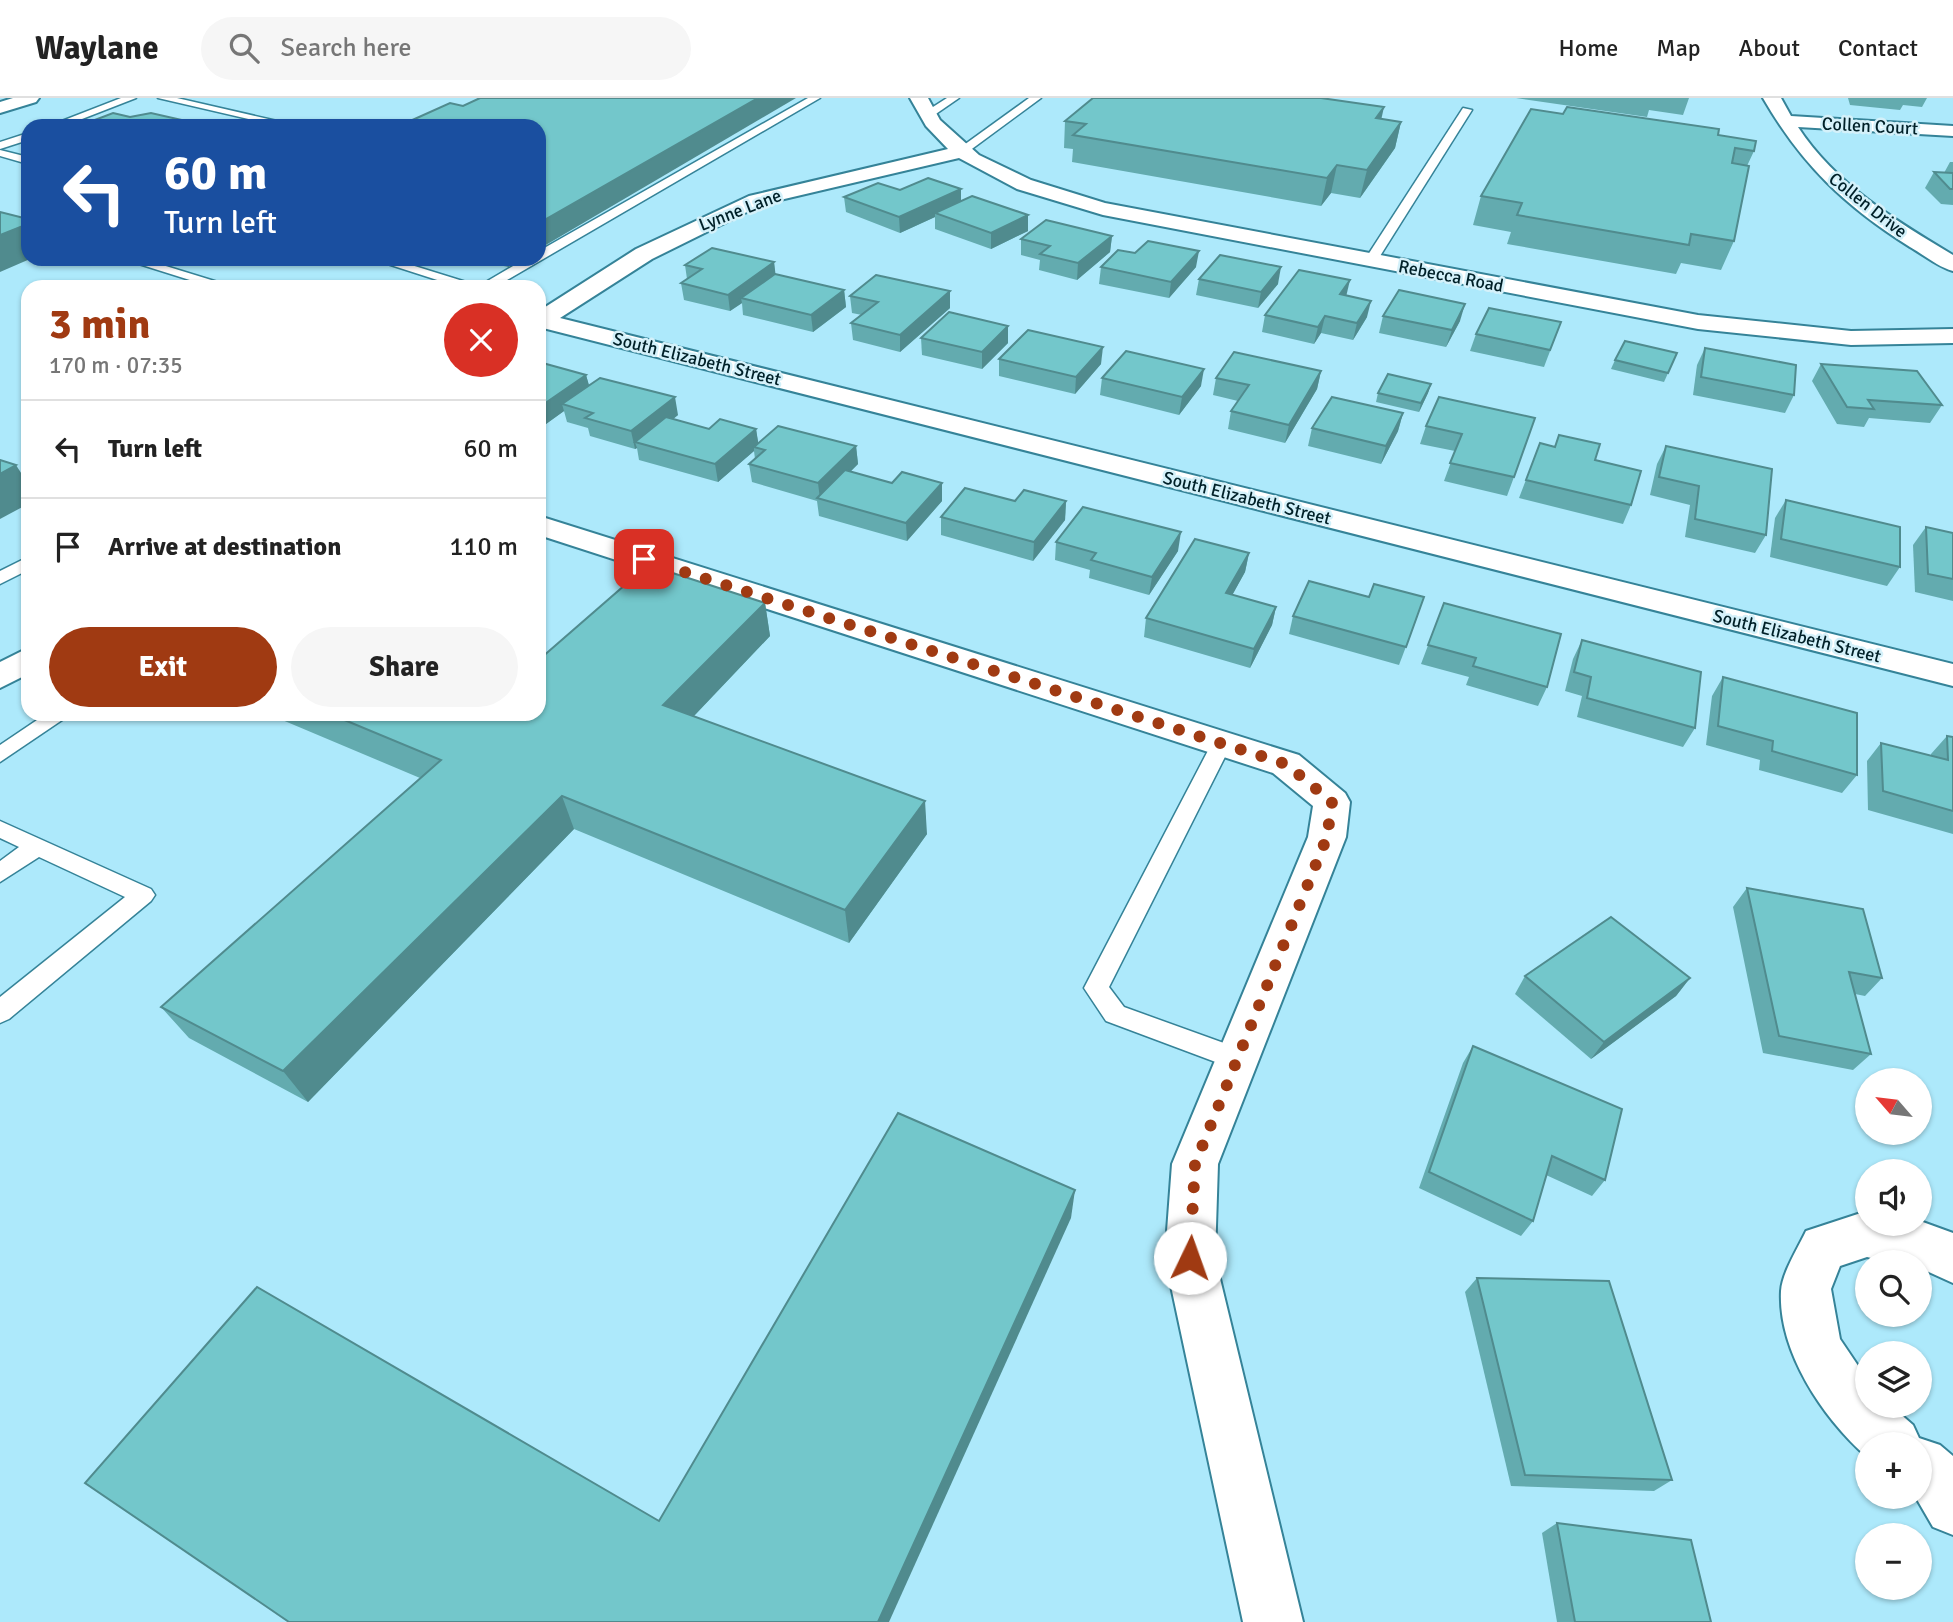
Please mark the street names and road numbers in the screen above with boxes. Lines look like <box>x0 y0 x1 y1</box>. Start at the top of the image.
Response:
street label: Collen Court <box>1821 112 1919 140</box>
street label: Collen Drive <box>1824 168 1912 242</box>
street label: Lynne Lane <box>696 184 784 236</box>
street label: Rebecca Road <box>1397 255 1505 297</box>
street label: South Elizabeth Street <box>611 328 783 390</box>
street label: South Elizabeth Street <box>1161 467 1333 529</box>
street label: South Elizabeth Street <box>1711 605 1883 667</box>

